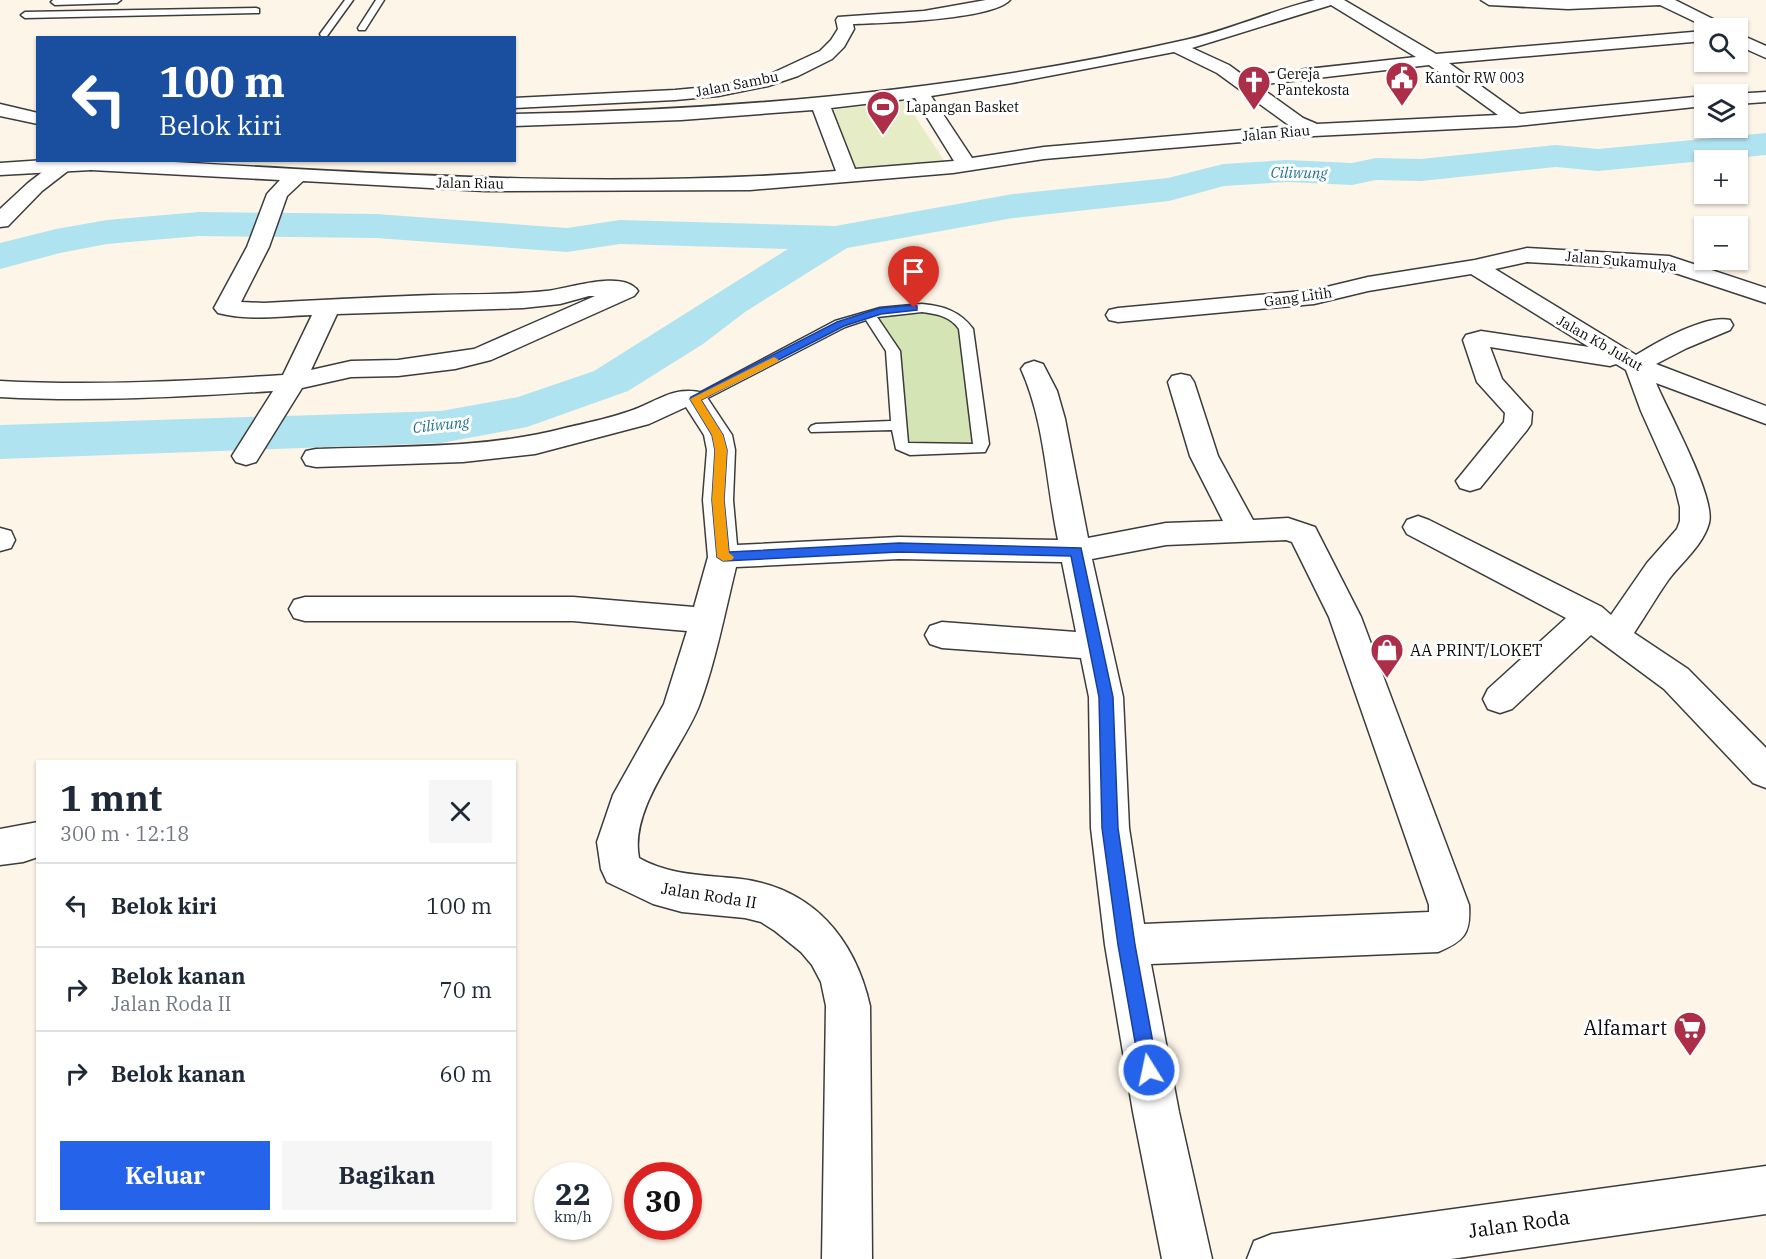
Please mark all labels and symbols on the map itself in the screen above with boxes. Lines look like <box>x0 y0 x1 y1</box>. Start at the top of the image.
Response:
public building icon: Kantor RW 003 <box>1384 60 1420 107</box>
church icon: Gereja Pantekosta <box>1236 64 1272 111</box>
place label: Gereja Pantekosta <box>1277 65 1350 99</box>
street label: Jalan Sambu <box>694 67 780 101</box>
place label: Kantor RW 003 <box>1425 69 1525 87</box>
sports icon: Lapangan Basket <box>865 89 901 136</box>
place label: Lapangan Basket <box>906 98 1019 116</box>
street label: Jalan Riau <box>1241 121 1311 145</box>
water label: Ciliwung <box>1271 163 1328 183</box>
street label: Jalan Riau <box>436 173 505 193</box>
pin <box>888 246 939 308</box>
street label: Jalan Sukamulya <box>1564 247 1678 275</box>
street label: Gang Litih <box>1263 283 1333 311</box>
street label: Jalan Kb Jukut <box>1554 311 1646 375</box>
water label: Ciliwung <box>412 412 471 437</box>
shop icon: AA PRINT/LOKET <box>1369 632 1405 679</box>
place label: AA PRINT/LOKET <box>1410 640 1543 660</box>
street label: Jalan Roda II <box>660 878 758 912</box>
supermarket icon: Alfamart <box>1672 1010 1708 1057</box>
place label: Alfamart <box>1584 1014 1667 1041</box>
position arrow <box>1117 1038 1181 1102</box>
speed limit sign: 30 <box>624 1162 702 1240</box>
street label: Jalan Roda <box>1467 1203 1571 1244</box>

